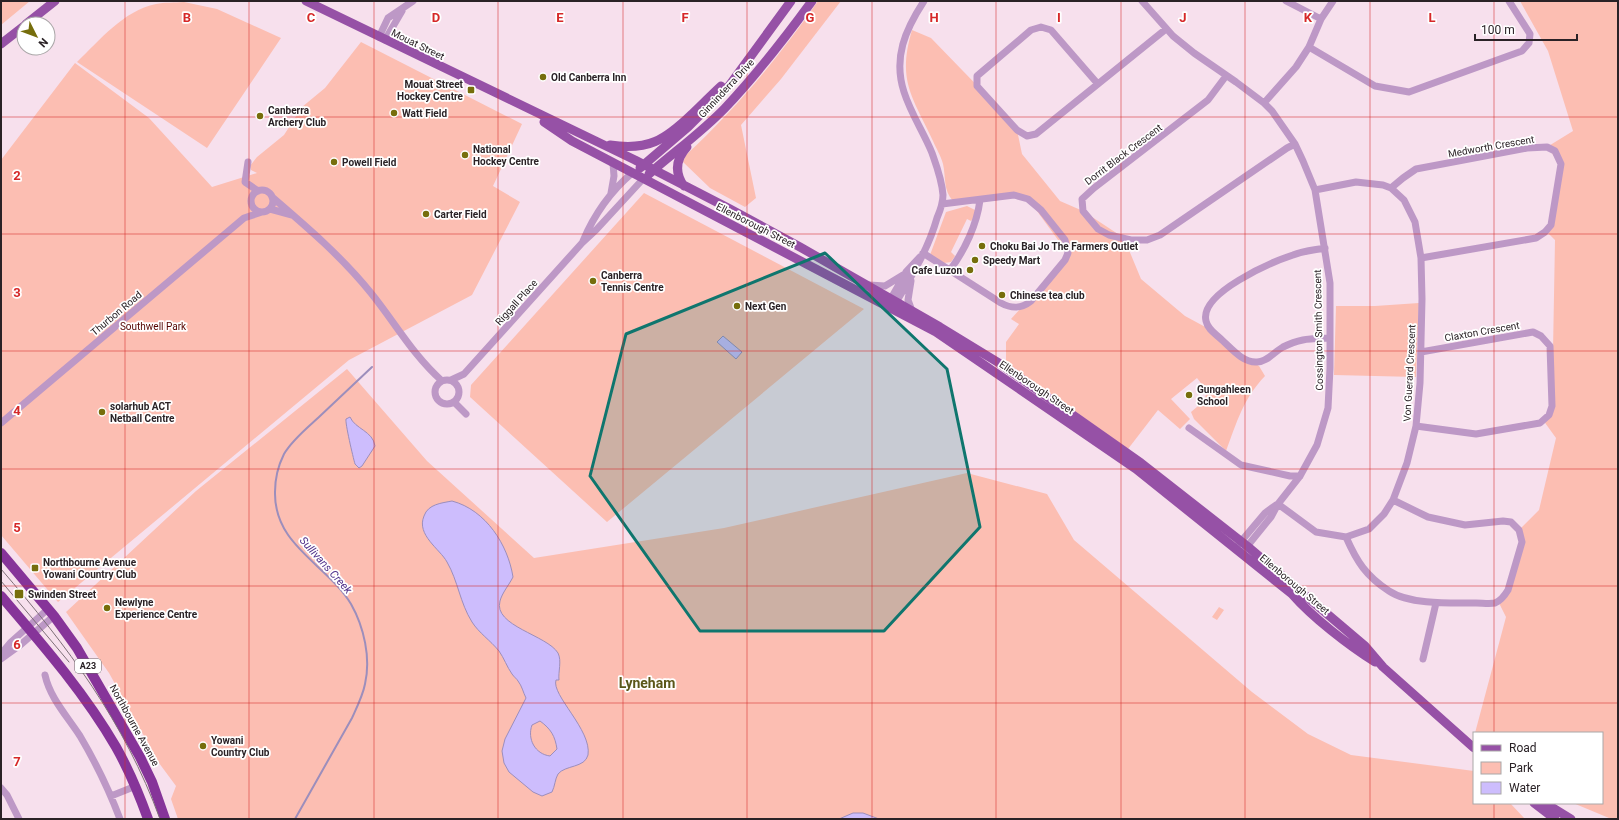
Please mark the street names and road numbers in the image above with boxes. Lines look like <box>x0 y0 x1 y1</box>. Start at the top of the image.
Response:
street label: Mouat Street <box>390 27 446 62</box>
street label: Ginninderra Drive <box>696 57 756 120</box>
street label: Dorrit Black Crescent <box>1083 122 1164 187</box>
street label: Medworth Crescent <box>1447 133 1535 159</box>
street label: Ellenborough Street <box>714 201 797 250</box>
street label: Cossington Smith Crescent <box>1312 269 1325 391</box>
street label: Riggall Place <box>493 277 540 327</box>
street label: Thurbon Road <box>89 289 144 338</box>
street label: Claxton Crescent <box>1444 319 1520 343</box>
street label: Von Guerard Crescent <box>1401 324 1418 422</box>
street label: Ellenborough Street <box>998 358 1076 416</box>
street label: Ellenborough Street <box>1258 552 1332 617</box>
road number: A23 <box>75 659 101 673</box>
street label: Northbourne Avenue <box>108 683 162 768</box>

